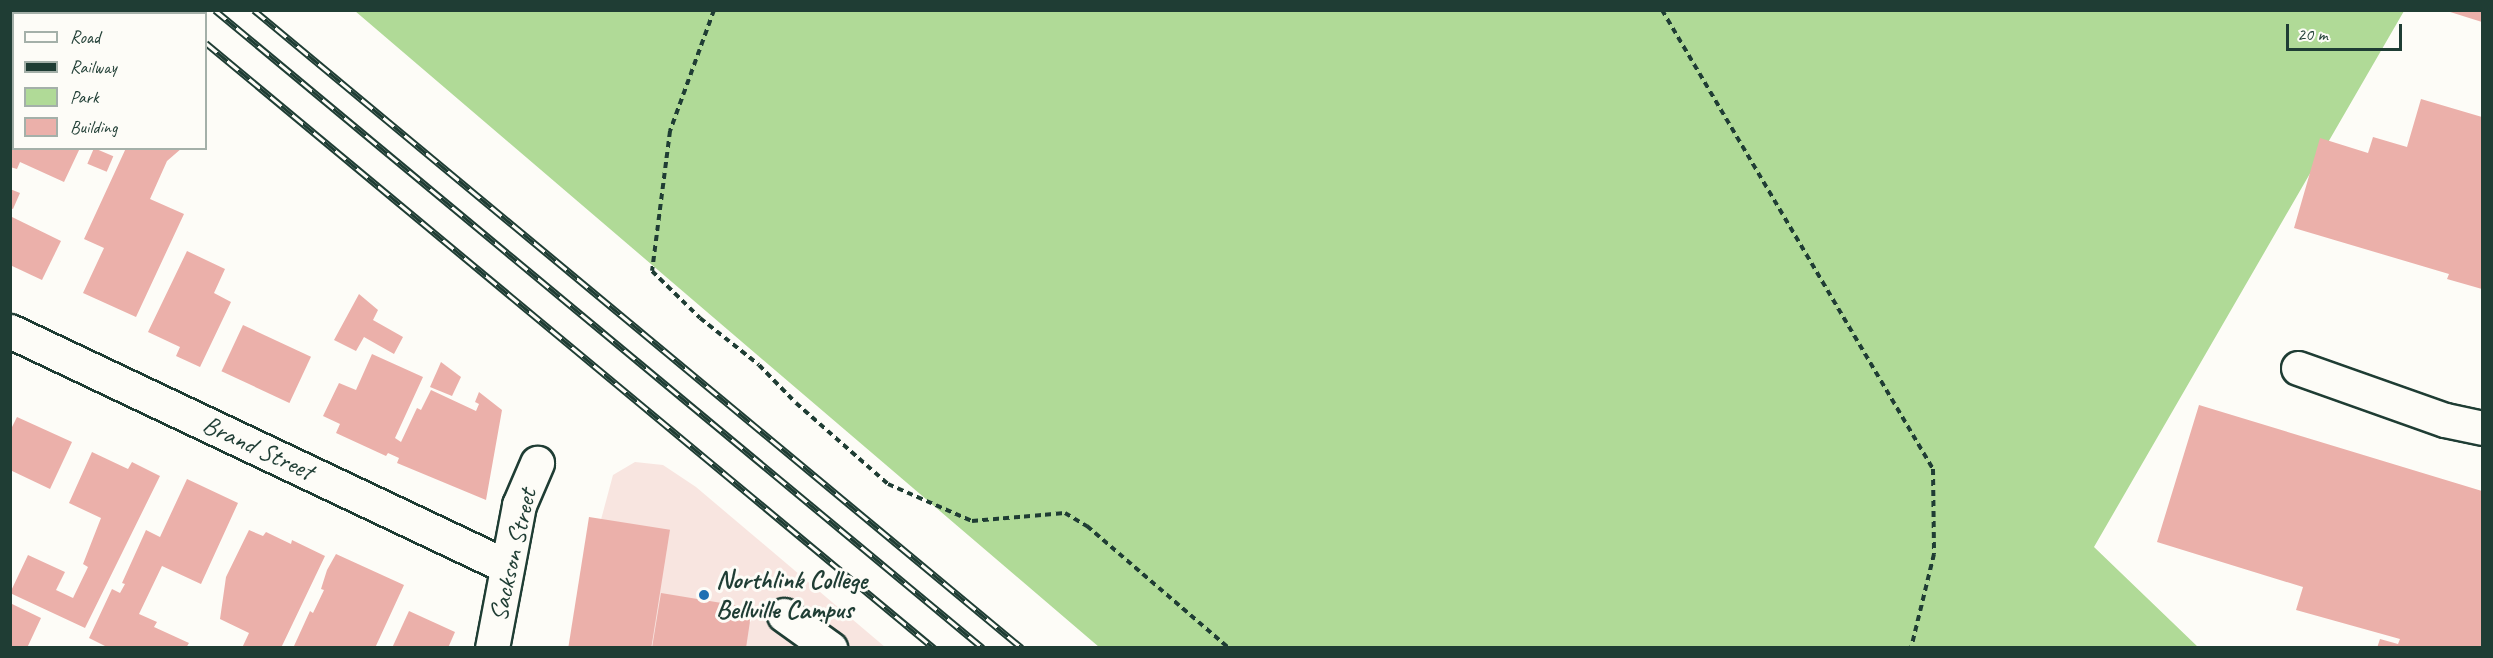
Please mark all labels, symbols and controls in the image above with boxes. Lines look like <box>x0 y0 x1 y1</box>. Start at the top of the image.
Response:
legend <box>12 12 207 150</box>
scale bar <box>2289 12 2404 50</box>
text: 20 m <box>2297 23 2328 45</box>
text: Road <box>70 26 100 48</box>
text: Railway <box>70 56 117 78</box>
text: Park <box>70 86 99 108</box>
text: Building <box>70 116 117 138</box>
street label: Brand Street <box>198 409 318 487</box>
street label: Sackson Street <box>483 486 543 624</box>
place label: Northlink College Bellville Campus <box>716 564 867 626</box>
marker: Northlink College Bellville Campus <box>697 588 711 602</box>

